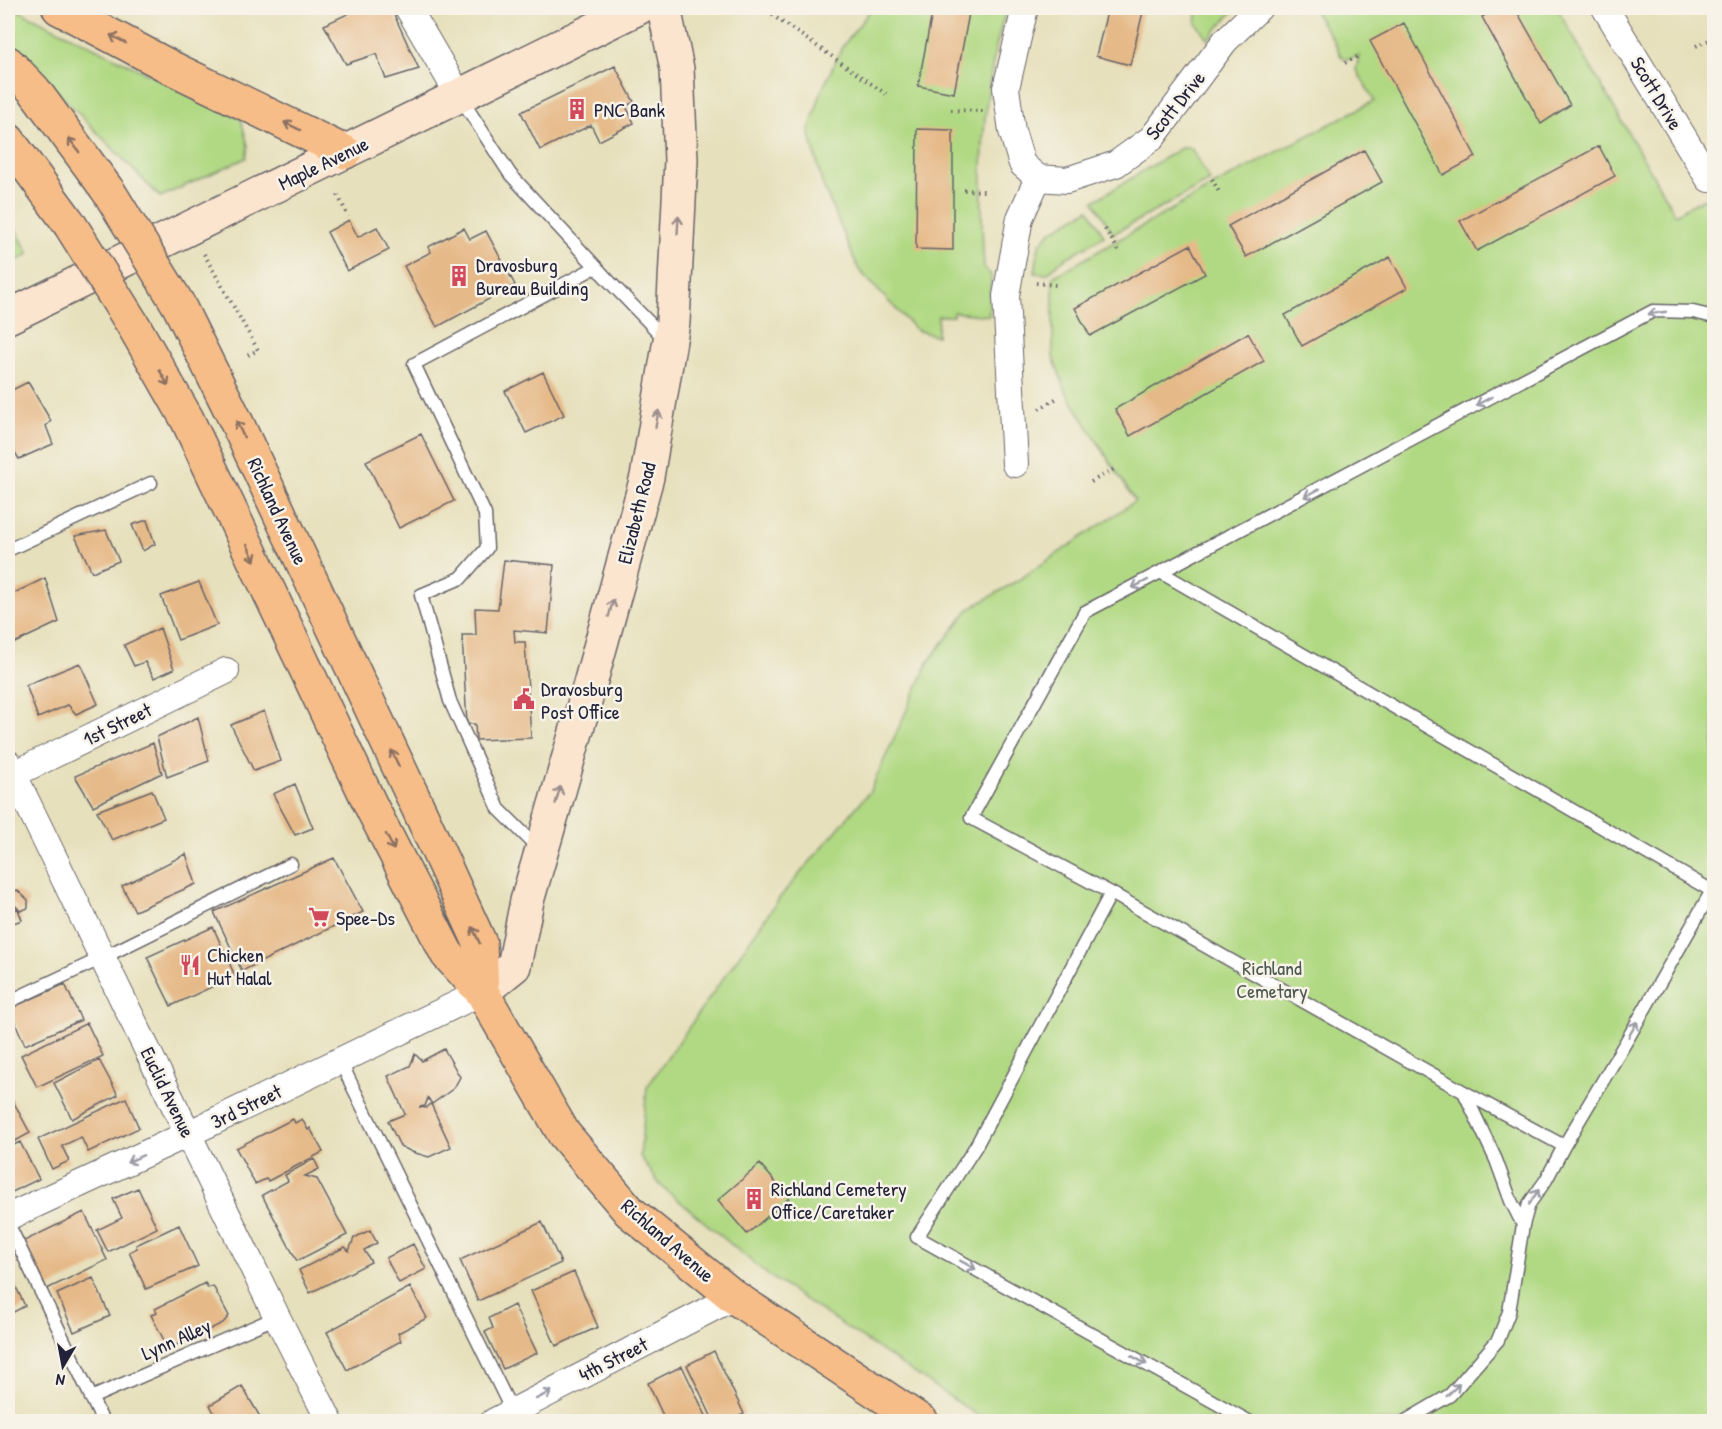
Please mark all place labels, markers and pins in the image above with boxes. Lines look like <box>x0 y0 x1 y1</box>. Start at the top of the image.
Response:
place label: PNC Bank <box>594 96 665 123</box>
building icon: PNC Bank <box>565 97 589 121</box>
place label: Dravosburg Bureau Building <box>476 251 588 301</box>
building icon: Dravosburg Bureau Building <box>447 264 471 288</box>
place label: Dravosburg Post Office <box>541 675 623 725</box>
public building icon: Dravosburg Post Office <box>512 687 536 711</box>
place label: Spee-Ds <box>336 904 395 931</box>
supermarket icon: Spee-Ds <box>307 905 331 929</box>
place label: Chicken Hut Halal <box>207 941 272 991</box>
restaurant icon: Chicken Hut Halal <box>178 953 202 977</box>
place label: Richland Cemetery Office/Caretaker <box>771 1175 907 1225</box>
building icon: Richland Cemetery Office/Caretaker <box>742 1187 766 1211</box>

